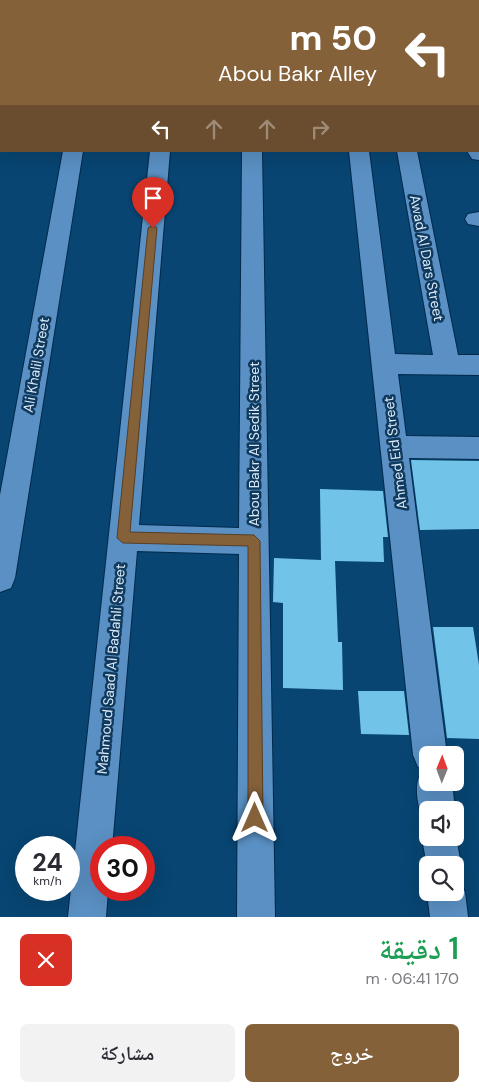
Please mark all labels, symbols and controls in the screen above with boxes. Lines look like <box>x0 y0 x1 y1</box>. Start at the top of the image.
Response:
text: 50 m <box>289 15 377 61</box>
icon: left <box>395 20 460 85</box>
text: Abou Bakr Alley <box>218 59 377 88</box>
icon: left <box>147 115 175 143</box>
icon: ahead <box>200 115 228 143</box>
icon: ahead <box>253 115 281 143</box>
icon: right <box>306 115 334 143</box>
pin <box>132 177 174 228</box>
icon: arrive <box>139 184 167 212</box>
street label: Awad Al Dars Street <box>406 193 448 323</box>
street label: Ali Khalil Street <box>19 316 53 414</box>
street label: Abou Bakr Al Sedik Street <box>245 362 263 526</box>
street label: Ahmed Eid Street <box>379 395 411 511</box>
street label: Mahmoud Saad Al Badahli Street <box>93 563 129 775</box>
north arrow <box>419 746 464 791</box>
map controls <box>419 746 464 901</box>
position arrow <box>228 791 280 843</box>
button: sound <box>419 801 464 846</box>
speed limit sign: 30 <box>90 836 155 901</box>
text: 24 <box>32 846 63 879</box>
button: search <box>419 856 464 901</box>
text: km/h <box>33 873 62 889</box>
text: 1 دقيقة <box>379 929 459 968</box>
button: close <box>20 934 72 986</box>
text: 170 m · 06:41 <box>366 968 459 989</box>
button: مشاركة <box>20 1024 235 1082</box>
button: خروج <box>245 1024 459 1082</box>

